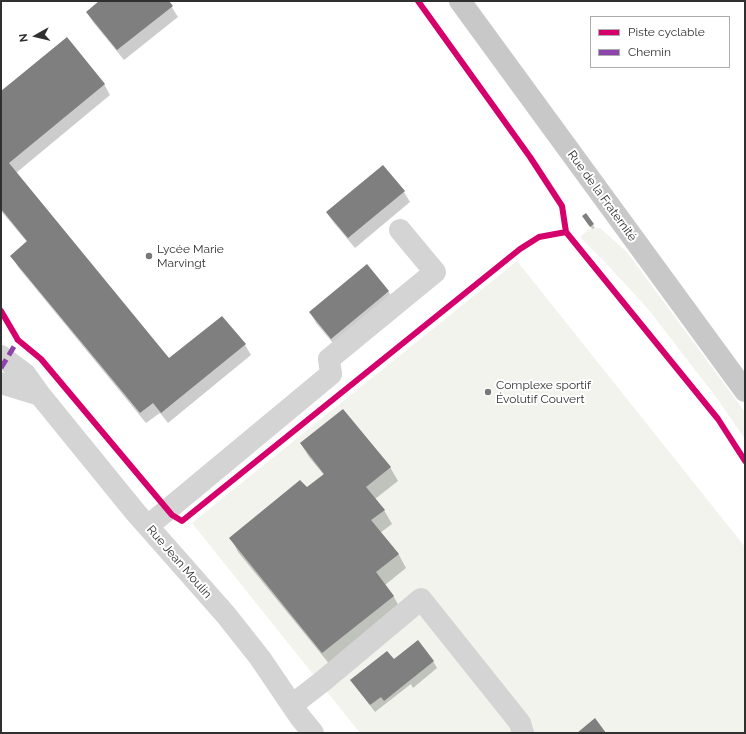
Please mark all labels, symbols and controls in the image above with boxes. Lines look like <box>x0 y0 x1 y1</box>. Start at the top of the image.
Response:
north arrow <box>16 16 56 56</box>
legend <box>590 16 730 68</box>
text: Piste cyclable <box>628 25 705 39</box>
text: N <box>17 33 31 43</box>
text: Chemin <box>628 45 671 59</box>
street label: Rue de la Fraternité <box>564 148 640 244</box>
place label: Lycée Marie Marvingt <box>157 242 224 270</box>
marker: Lycée Marie Marvingt <box>144 251 154 261</box>
place label: Complexe sportif Évolutif Couvert <box>496 378 591 406</box>
marker: Complexe sportif Évolutif Couvert <box>483 387 493 397</box>
street label: Rue Jean Moulin <box>143 523 215 601</box>

